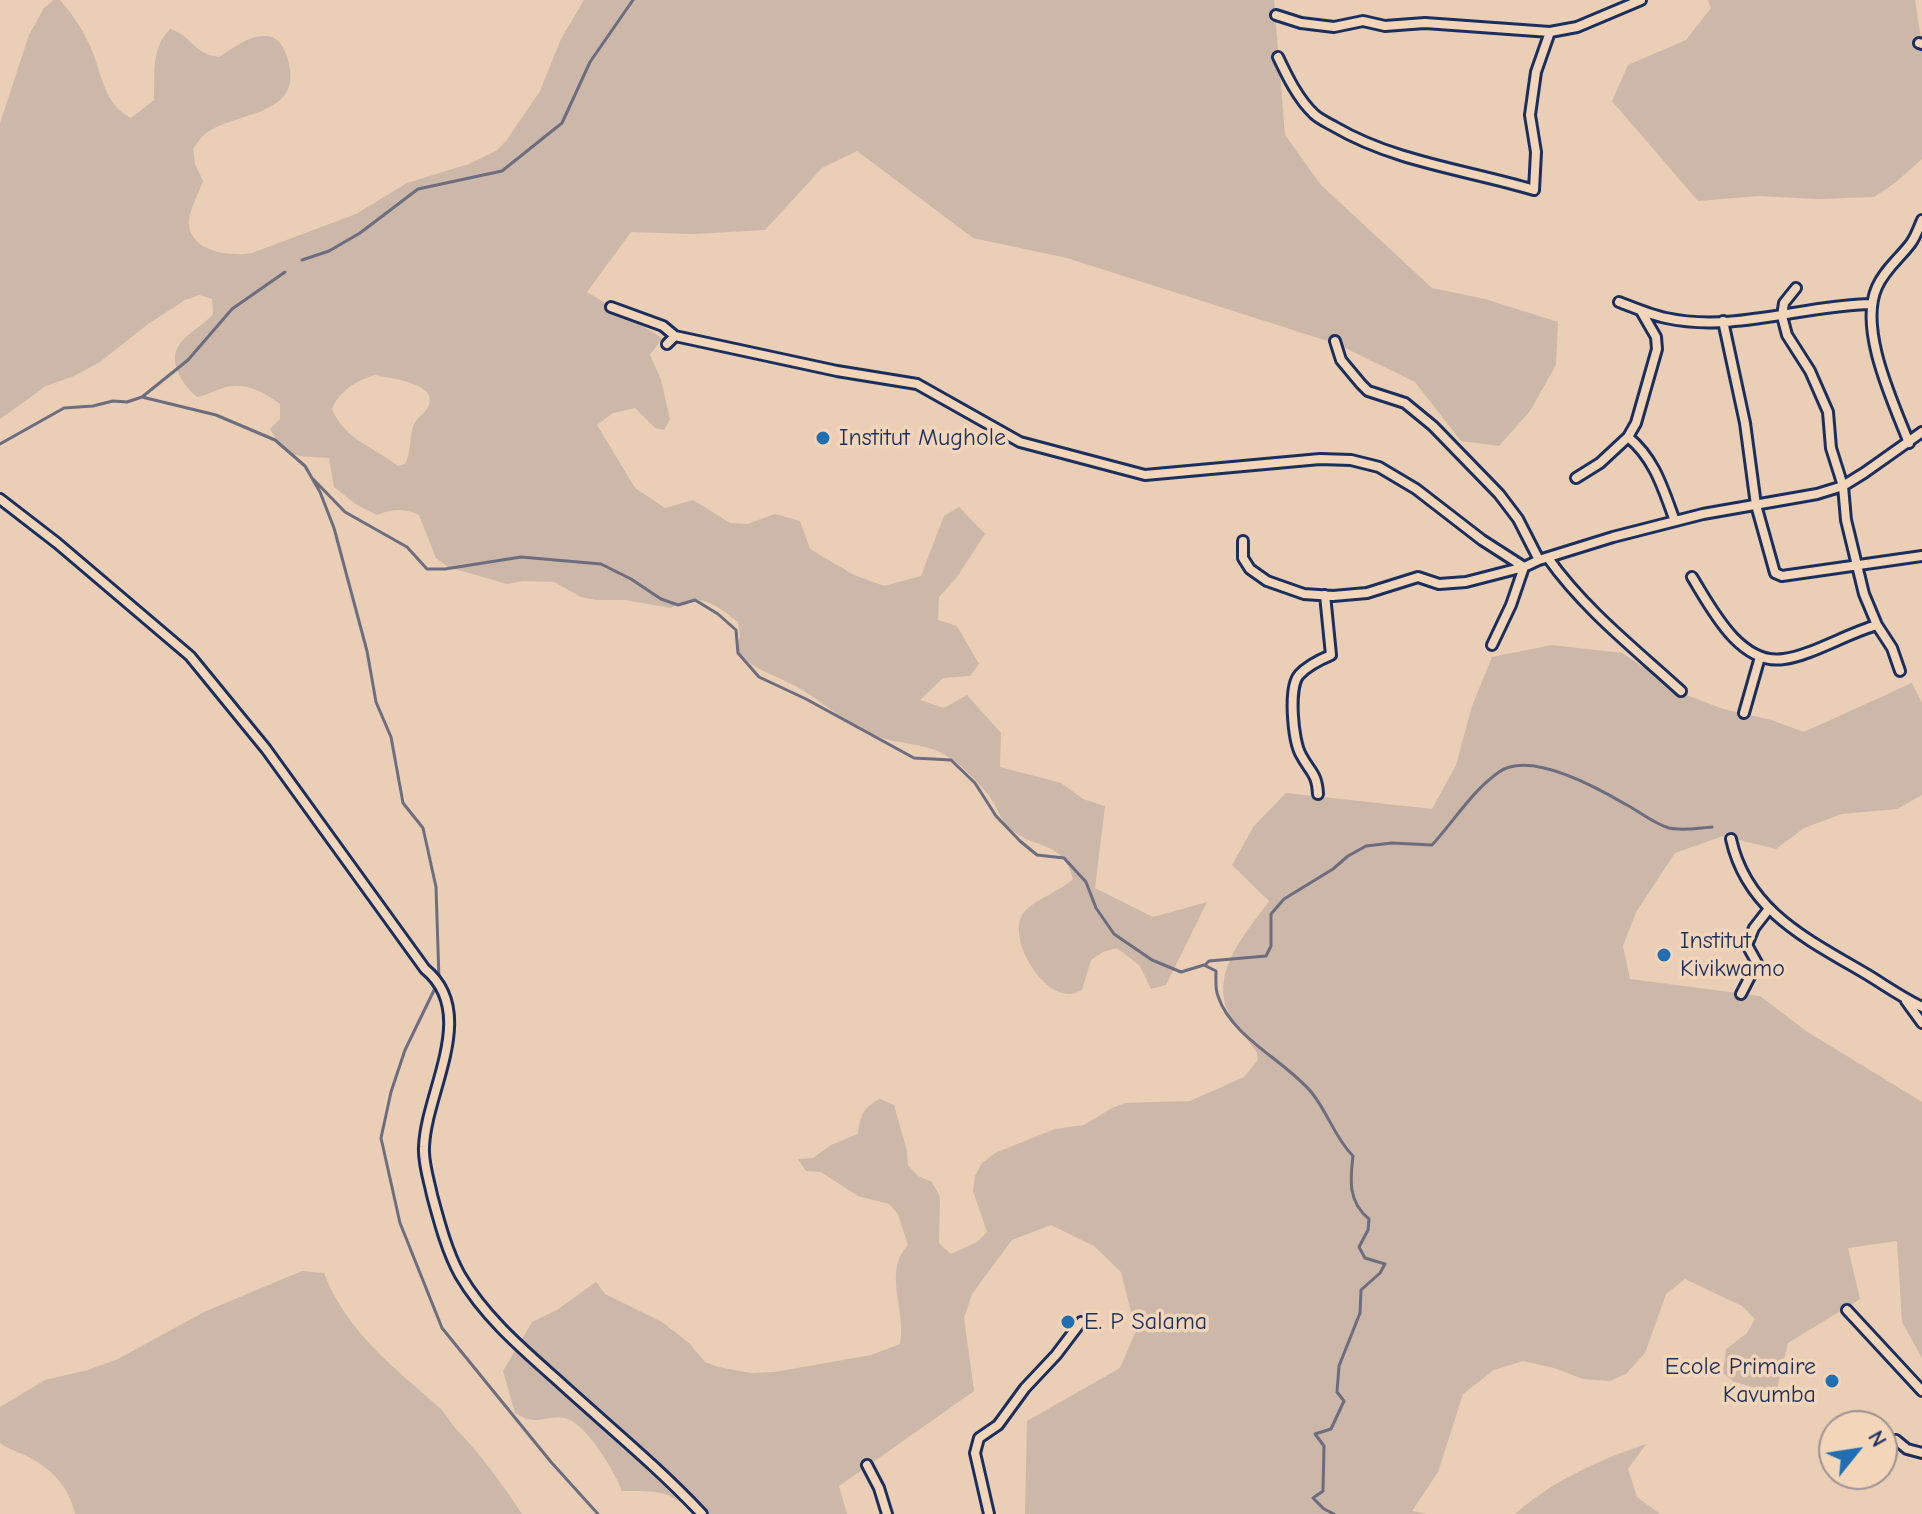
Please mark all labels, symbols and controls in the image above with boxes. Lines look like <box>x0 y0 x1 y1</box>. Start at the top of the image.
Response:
place label: Institut Mughole <box>839 424 1006 452</box>
marker: Institut Mughole <box>814 429 832 447</box>
place label: Institut Kivikwamo <box>1680 927 1785 983</box>
marker: Institut Kivikwamo <box>1655 946 1673 964</box>
place label: E. P Salama <box>1084 1308 1207 1336</box>
marker: E. P Salama <box>1059 1313 1077 1331</box>
place label: Ecole Primaire Kavumba <box>1665 1353 1816 1409</box>
marker: Ecole Primaire Kavumba <box>1823 1372 1841 1390</box>
north arrow <box>1818 1410 1898 1490</box>
text: N <box>1862 1426 1892 1452</box>

